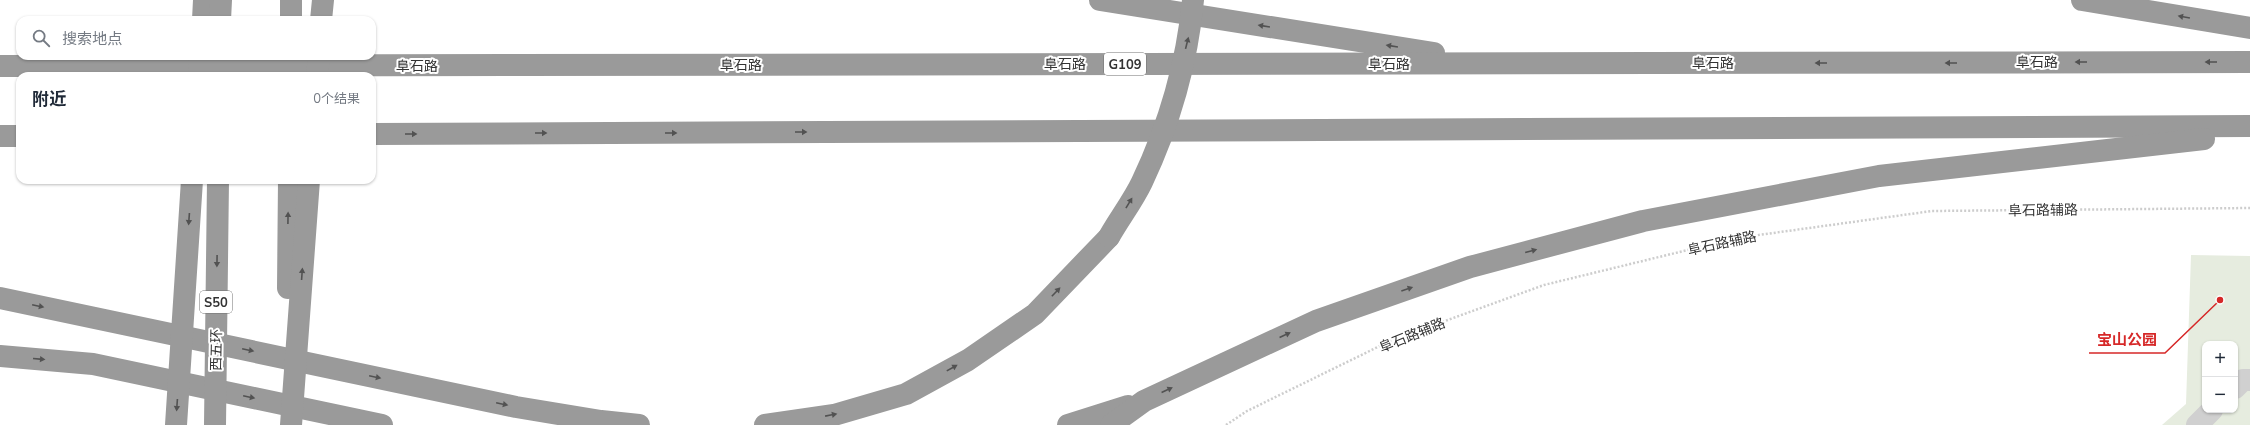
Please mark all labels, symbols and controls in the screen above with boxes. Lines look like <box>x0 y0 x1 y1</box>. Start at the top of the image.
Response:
one-way arrow <box>2178 14 2190 20</box>
search box <box>16 16 376 60</box>
one-way arrow <box>1258 23 1270 29</box>
icon: search <box>30 27 52 49</box>
text: 搜索地点 <box>62 29 122 49</box>
one-way arrow <box>1185 36 1191 49</box>
one-way arrow <box>1386 43 1398 49</box>
road number: G109 <box>1104 53 1146 75</box>
street label: 阜石路 <box>2016 53 2058 72</box>
street label: 阜石路 <box>1692 54 1734 73</box>
street label: 阜石路 <box>1044 55 1086 74</box>
street label: 阜石路 <box>1368 55 1410 74</box>
street label: 阜石路 <box>720 56 762 75</box>
street label: 阜石路 <box>396 57 438 76</box>
one-way arrow <box>2074 59 2087 65</box>
one-way arrow <box>2204 59 2217 65</box>
one-way arrow <box>1814 60 1827 66</box>
one-way arrow <box>1944 60 1957 66</box>
text: 附近 <box>32 88 66 111</box>
text: 0个结果 <box>313 90 360 108</box>
one-way arrow <box>795 129 808 135</box>
one-way arrow <box>535 130 548 136</box>
one-way arrow <box>665 130 678 136</box>
one-way arrow <box>405 131 418 137</box>
one-way arrow <box>1125 197 1132 209</box>
street label: 阜石路辅路 <box>2008 200 2078 221</box>
one-way arrow <box>285 212 292 224</box>
one-way arrow <box>186 213 193 225</box>
street label: 阜石路辅路 <box>1686 227 1758 260</box>
one-way arrow <box>1525 248 1537 254</box>
one-way arrow <box>214 255 220 268</box>
one-way arrow <box>299 268 306 280</box>
one-way arrow <box>1401 286 1413 292</box>
one-way arrow <box>1051 287 1061 297</box>
road number: S50 <box>200 291 232 313</box>
one-way arrow <box>32 304 44 310</box>
street label: 阜石路辅路 <box>1376 314 1448 357</box>
callout: 宝山公园 <box>2089 326 2165 353</box>
street label: 西五环 <box>207 329 226 371</box>
text: 宝山公园 <box>2097 330 2157 350</box>
one-way arrow <box>1280 332 1291 338</box>
map controls <box>2202 341 2238 413</box>
button: + <box>2202 341 2238 377</box>
one-way arrow <box>241 348 254 354</box>
one-way arrow <box>33 356 45 363</box>
one-way arrow <box>946 365 958 372</box>
one-way arrow <box>369 375 381 381</box>
button: − <box>2202 377 2238 413</box>
one-way arrow <box>1162 387 1173 393</box>
one-way arrow <box>243 394 255 400</box>
one-way arrow <box>174 398 181 411</box>
one-way arrow <box>496 401 508 407</box>
one-way arrow <box>825 412 838 418</box>

